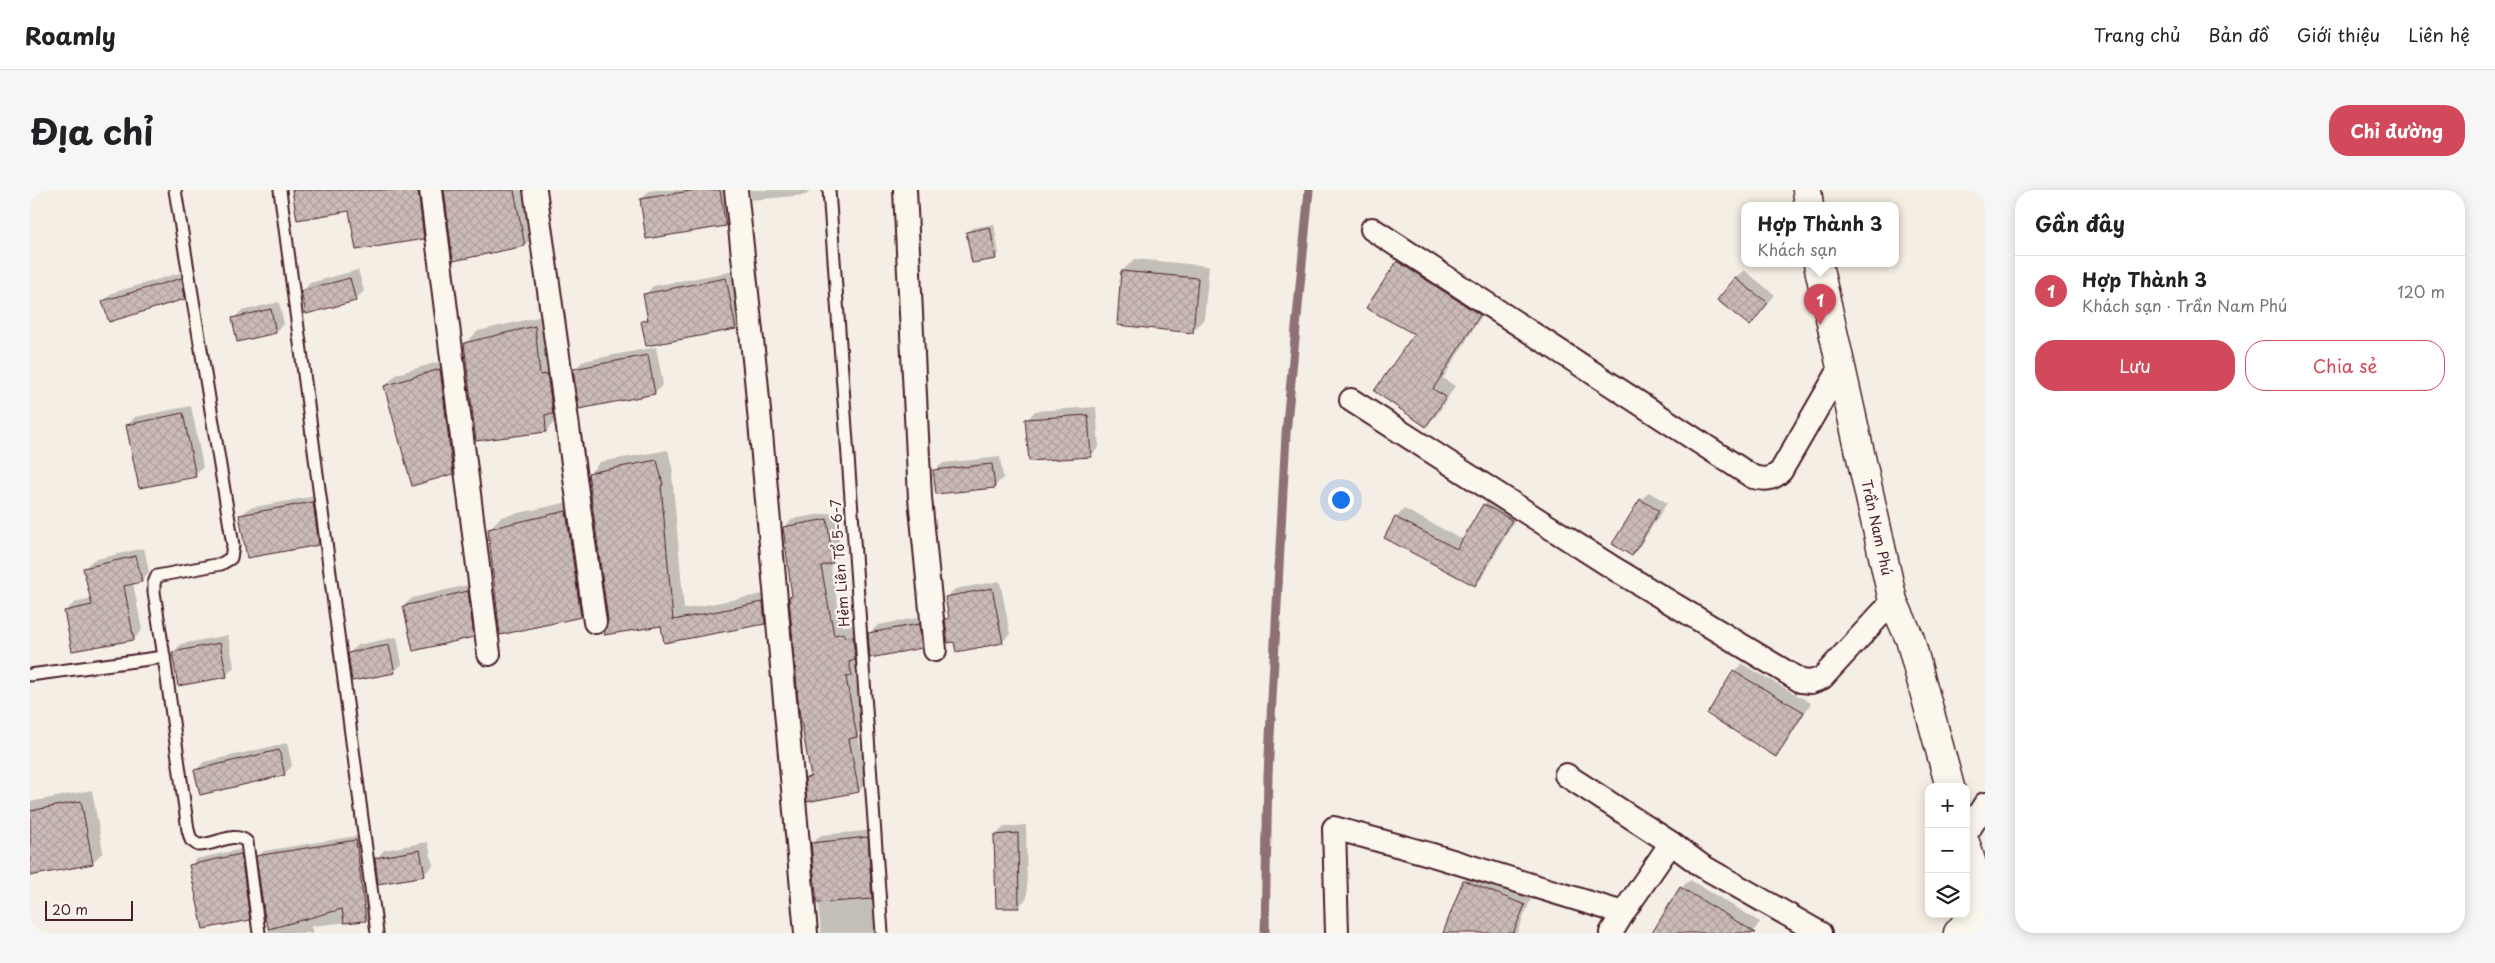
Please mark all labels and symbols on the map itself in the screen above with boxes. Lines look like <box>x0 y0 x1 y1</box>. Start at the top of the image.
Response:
pin: 1 <box>1804 284 1836 325</box>
street label: Trần Nam Phú <box>1856 478 1898 577</box>
your location <box>1328 487 1354 513</box>
street label: Hẻm Liên Tổ 5-6-7 <box>825 498 854 628</box>
scale bar <box>45 898 132 921</box>

